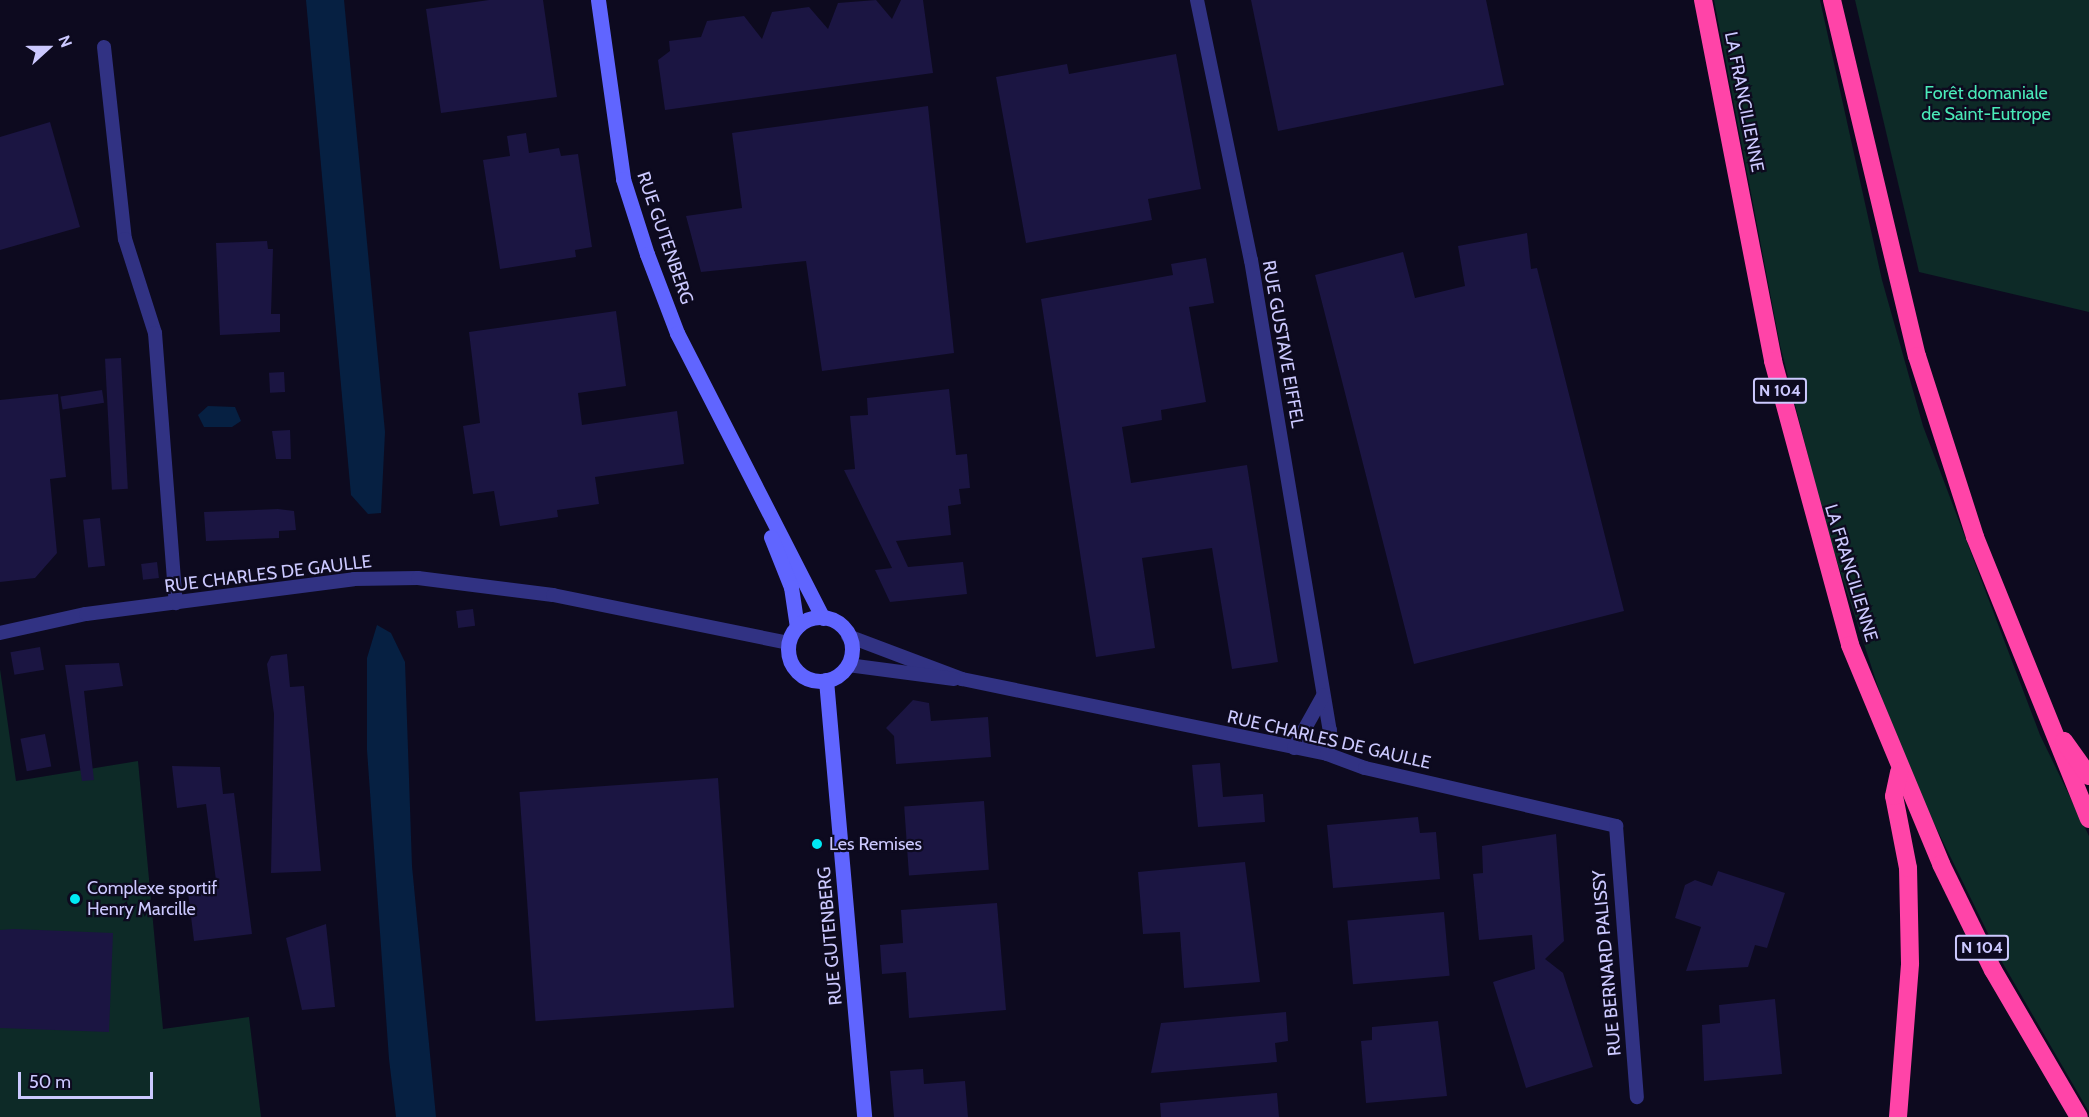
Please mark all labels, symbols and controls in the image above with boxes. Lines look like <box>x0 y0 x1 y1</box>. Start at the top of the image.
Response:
north arrow <box>18 18 78 78</box>
street label: LA FRANCILIENNE <box>1720 30 1768 174</box>
text: N <box>54 33 76 50</box>
park label: Forêt domaniale de Saint-Eutrope <box>1921 83 2051 125</box>
street label: RUE GUTENBERG <box>632 169 698 307</box>
street label: RUE GUSTAVE EIFFEL <box>1258 259 1308 429</box>
road number: N 104 <box>1752 378 1808 404</box>
street label: LA FRANCILIENNE <box>1820 502 1882 644</box>
street label: RUE CHARLES DE GAULLE <box>163 551 373 597</box>
street label: RUE CHARLES DE GAULLE <box>1225 706 1433 774</box>
place label: Les Remises <box>829 833 922 855</box>
marker: Les Remises <box>810 837 824 851</box>
street label: RUE GUTENBERG <box>813 866 847 1006</box>
street label: RUE BERNARD PALISSY <box>1588 869 1626 1057</box>
place label: Complexe sportif Henry Marcille <box>87 878 217 920</box>
marker: Complexe sportif Henry Marcille <box>68 892 82 906</box>
road number: N 104 <box>1954 935 2010 961</box>
scale bar <box>21 1060 156 1098</box>
text: 50 m <box>29 1071 71 1093</box>

